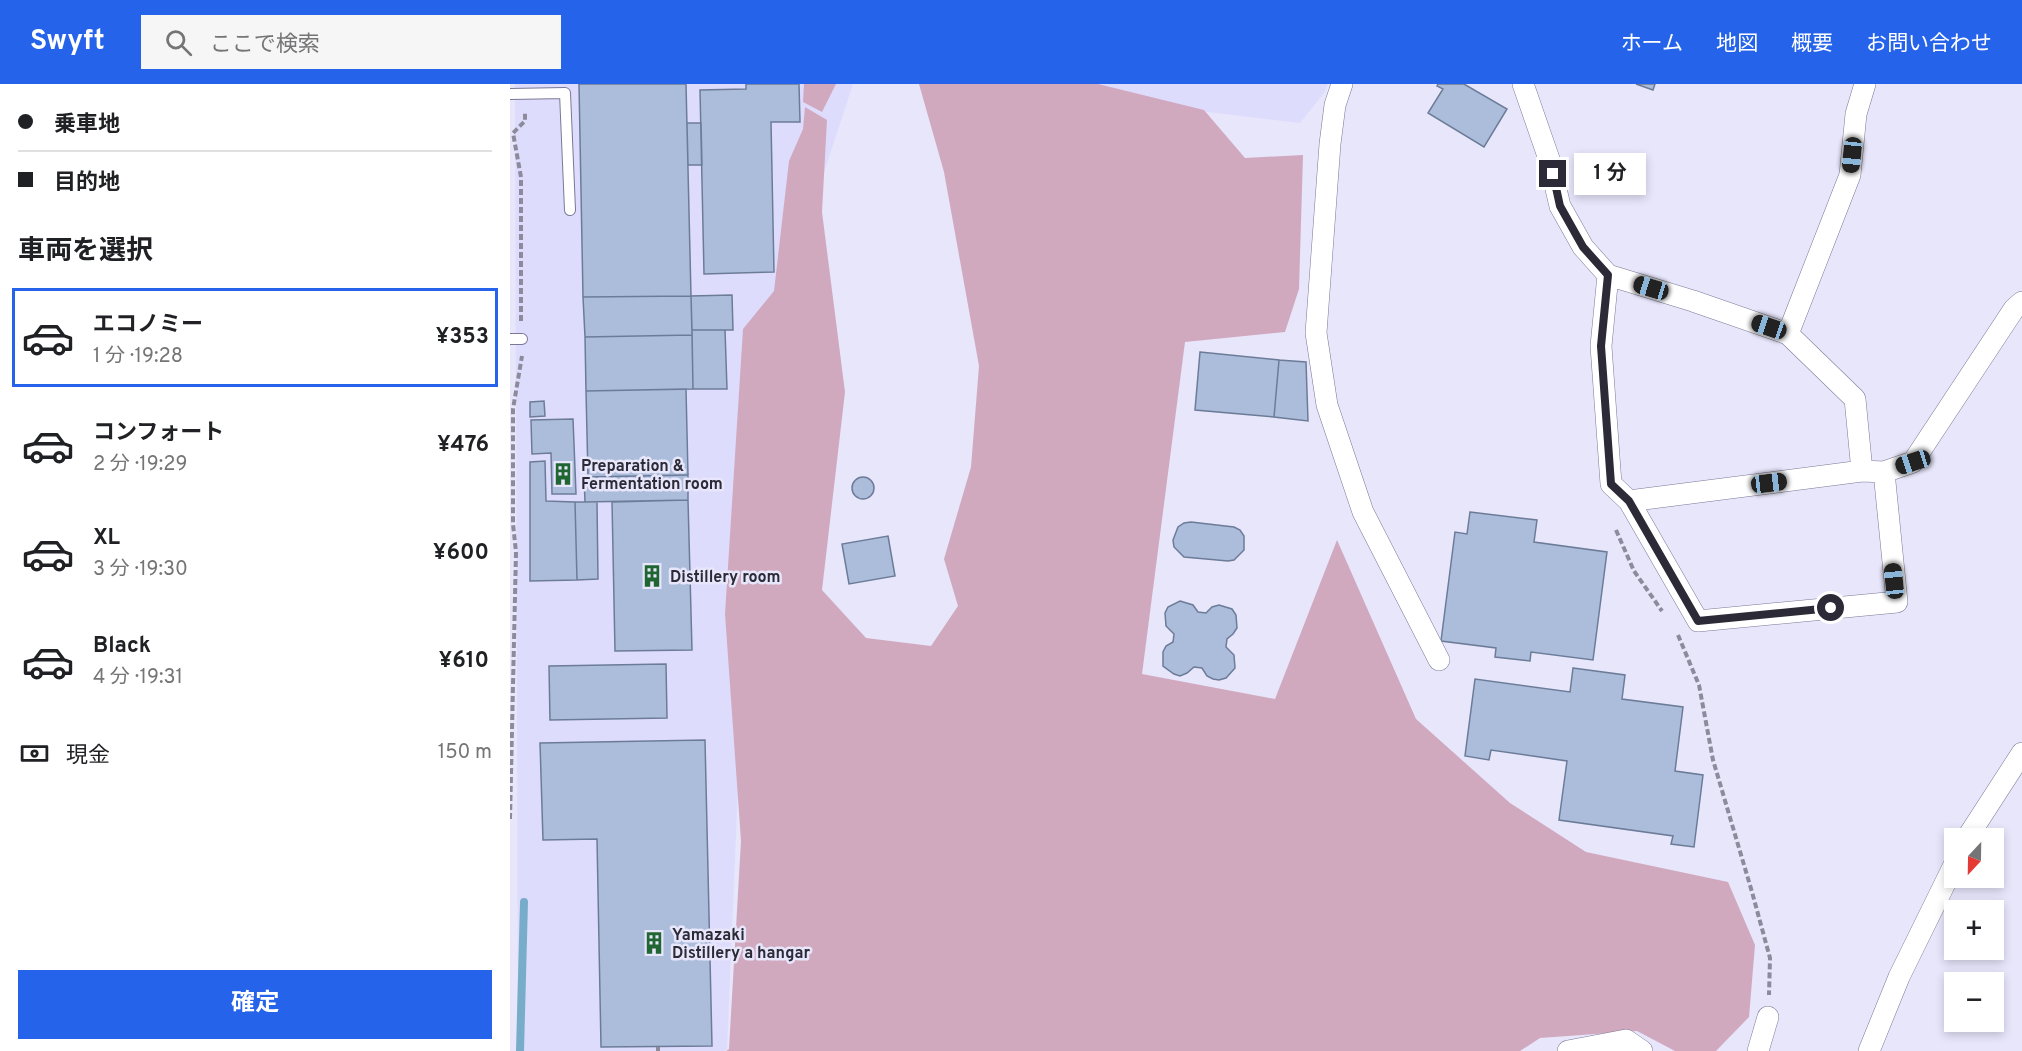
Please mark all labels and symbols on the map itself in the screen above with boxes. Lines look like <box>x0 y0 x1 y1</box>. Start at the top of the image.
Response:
car <box>1841 136 1863 174</box>
callout: 1 分 <box>1574 153 1646 195</box>
route end <box>1539 160 1566 187</box>
car <box>1631 274 1671 302</box>
car <box>1749 313 1789 341</box>
car <box>1893 448 1933 476</box>
place label: Preparation & Fermentation room <box>581 457 723 495</box>
building icon: Preparation & Fermentation room <box>550 461 576 487</box>
car <box>1750 472 1788 494</box>
car <box>1883 562 1905 600</box>
building icon: Distillery room <box>639 563 665 589</box>
place label: Distillery room <box>670 568 781 588</box>
route start <box>1817 594 1844 621</box>
north arrow <box>1944 828 2004 888</box>
place label: Yamazaki Distillery a hangar <box>672 926 810 964</box>
building icon: Yamazaki Distillery a hangar <box>641 930 667 956</box>

